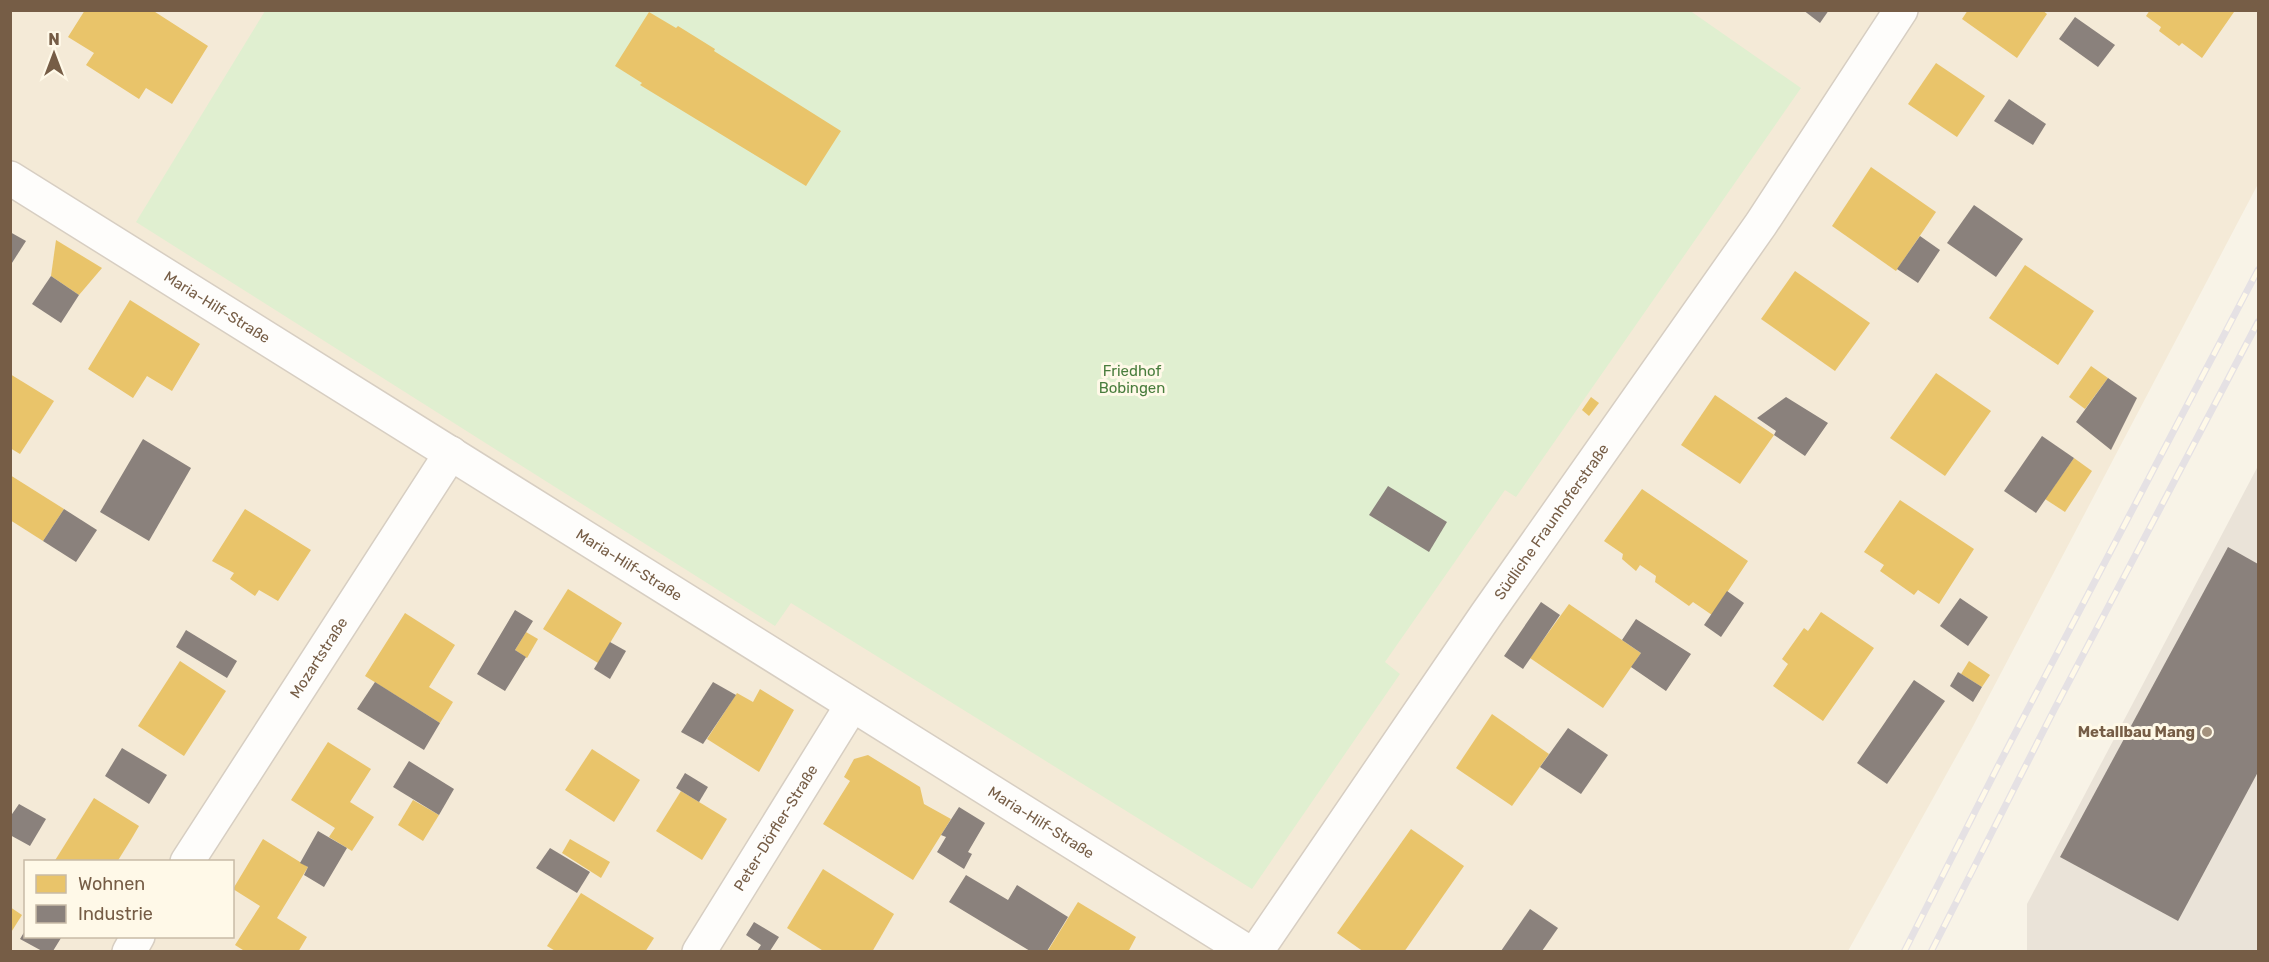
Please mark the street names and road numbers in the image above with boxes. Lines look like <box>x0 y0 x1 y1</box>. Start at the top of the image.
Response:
street label: Maria-Hilf-Straße <box>161 267 273 347</box>
street label: Südliche Fraunhoferstraße <box>1491 440 1613 603</box>
street label: Maria-Hilf-Straße <box>573 525 685 605</box>
street label: Mozartstraße <box>286 614 351 702</box>
street label: Peter-Dörfler-Straße <box>730 762 822 894</box>
street label: Maria-Hilf-Straße <box>985 783 1097 863</box>

